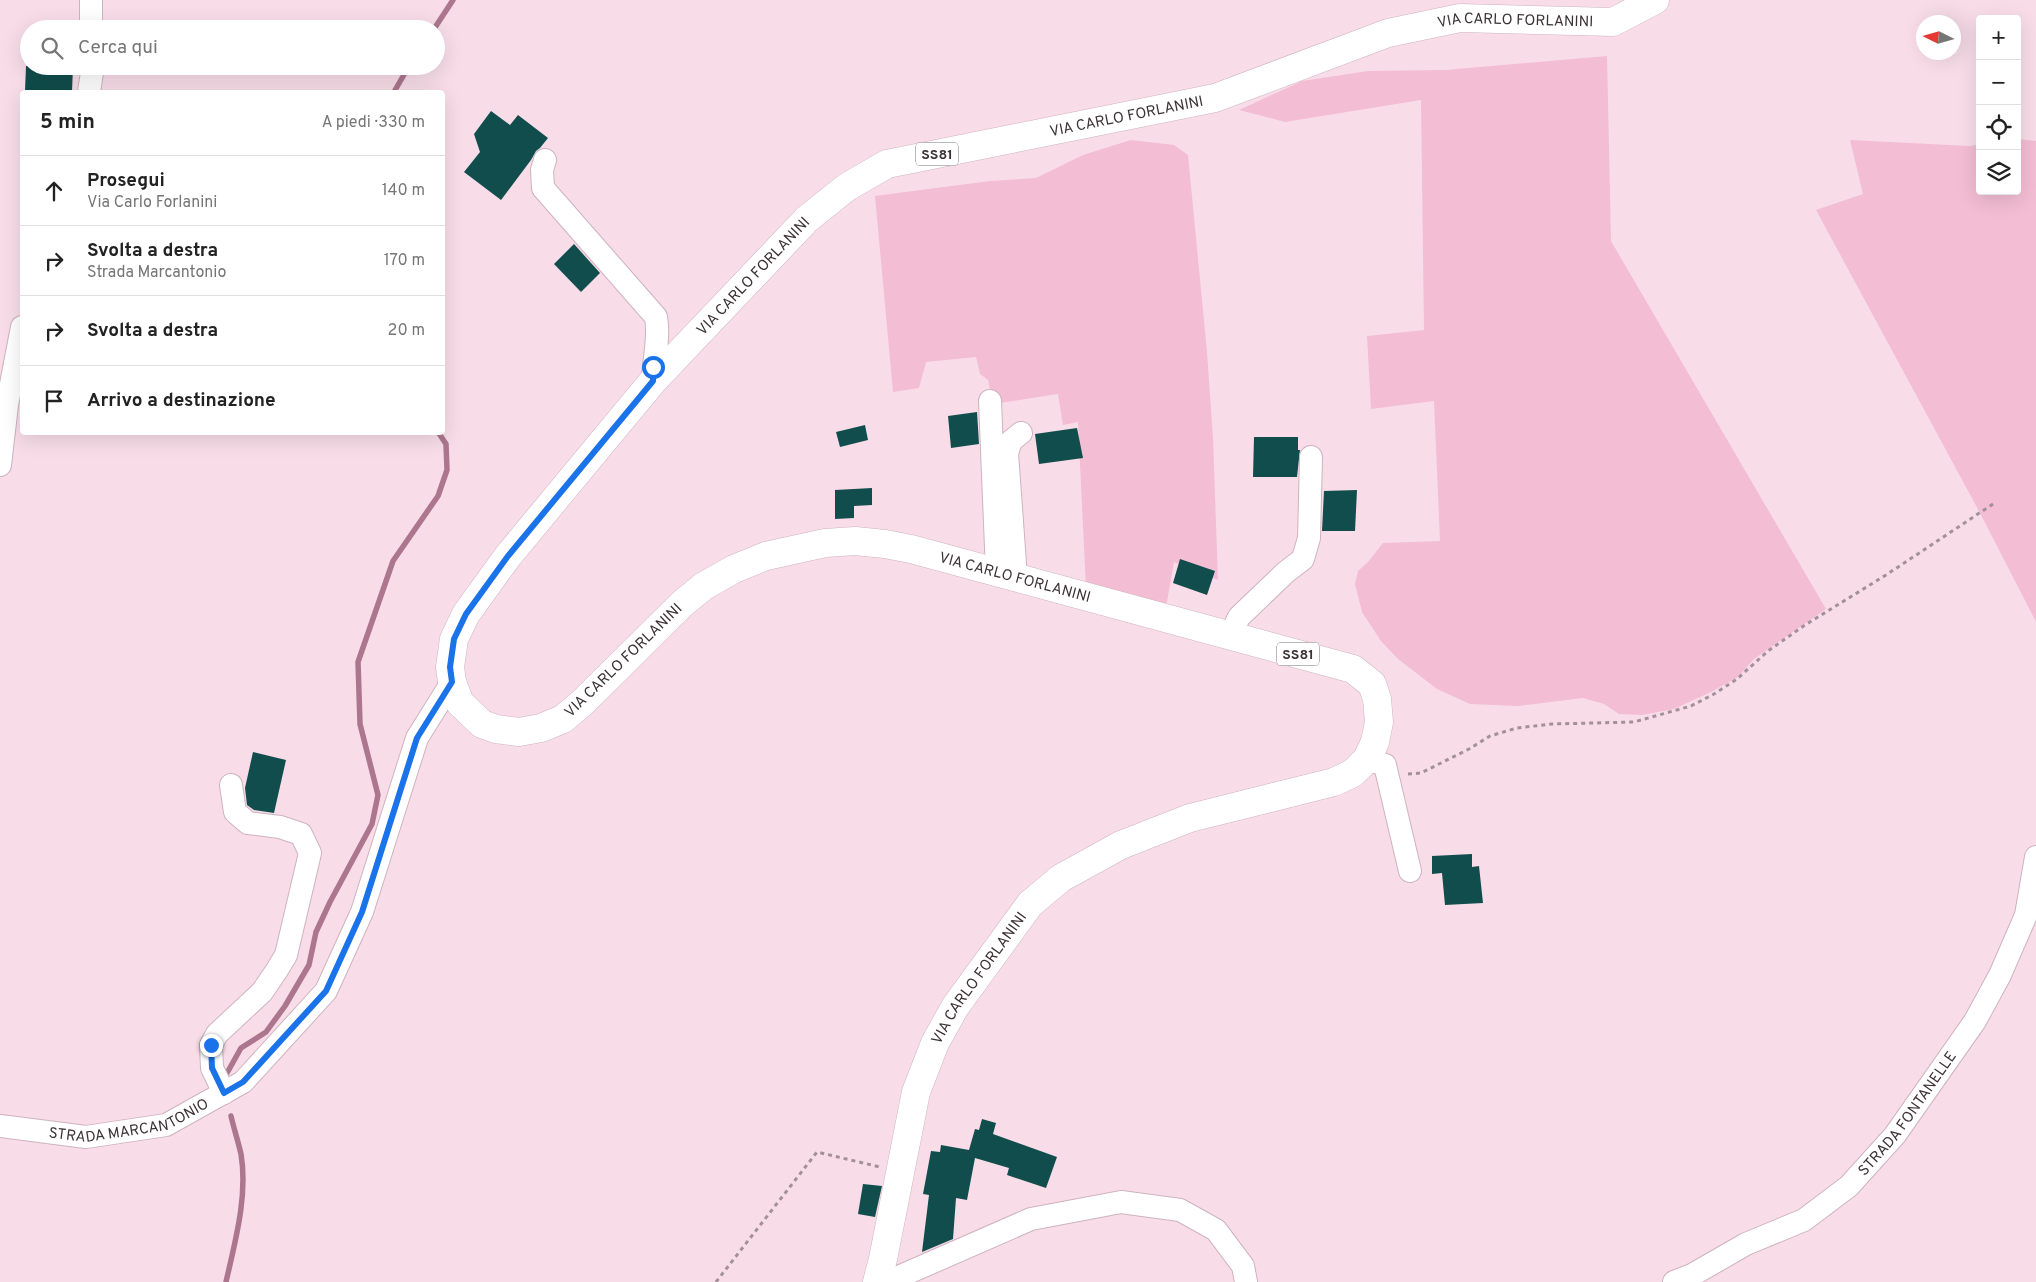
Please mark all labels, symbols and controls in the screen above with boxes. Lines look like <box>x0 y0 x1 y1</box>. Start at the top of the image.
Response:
street label: VIA CARLO FORLANINI <box>1436 10 1594 33</box>
north arrow <box>1916 15 1961 60</box>
map controls <box>1976 15 2021 195</box>
button: + <box>1976 15 2021 60</box>
search box <box>20 20 445 75</box>
icon: search <box>38 34 66 62</box>
text: Cerca qui <box>78 36 158 60</box>
button: − <box>1976 60 2021 105</box>
street label: VIA CARLO FORLANINI <box>1048 93 1205 142</box>
button: locate <box>1976 105 2021 150</box>
text: 5 min <box>40 109 95 136</box>
text: A piedi · 330 m <box>322 113 425 133</box>
road number: SS81 <box>916 142 958 166</box>
button: layers <box>1976 150 2021 195</box>
text: Prosegui <box>87 169 165 193</box>
icon: ahead <box>40 177 68 205</box>
text: 140 m <box>382 181 425 201</box>
text: Via Carlo Forlanini <box>87 193 217 213</box>
street label: VIA CARLO FORLANINI <box>693 214 815 340</box>
text: Svolta a destra <box>87 239 218 263</box>
icon: right <box>40 247 68 275</box>
text: 170 m <box>384 251 425 271</box>
text: Strada Marcantonio <box>87 263 226 283</box>
icon: right <box>40 317 68 345</box>
text: Svolta a destra <box>87 319 218 343</box>
text: 20 m <box>388 321 425 341</box>
route start <box>642 356 665 379</box>
icon: arrive <box>40 387 68 415</box>
text: Arrivo a destinazione <box>87 389 276 413</box>
street label: VIA CARLO FORLANINI <box>937 549 1093 608</box>
street label: VIA CARLO FORLANINI <box>561 600 687 722</box>
road number: SS81 <box>1277 642 1319 666</box>
street label: VIA CARLO FORLANINI <box>928 909 1032 1048</box>
route end <box>200 1034 223 1057</box>
street label: STRADA FONTANELLE <box>1855 1048 1962 1180</box>
street label: STRADA MARCANTONIO <box>47 1095 213 1148</box>

